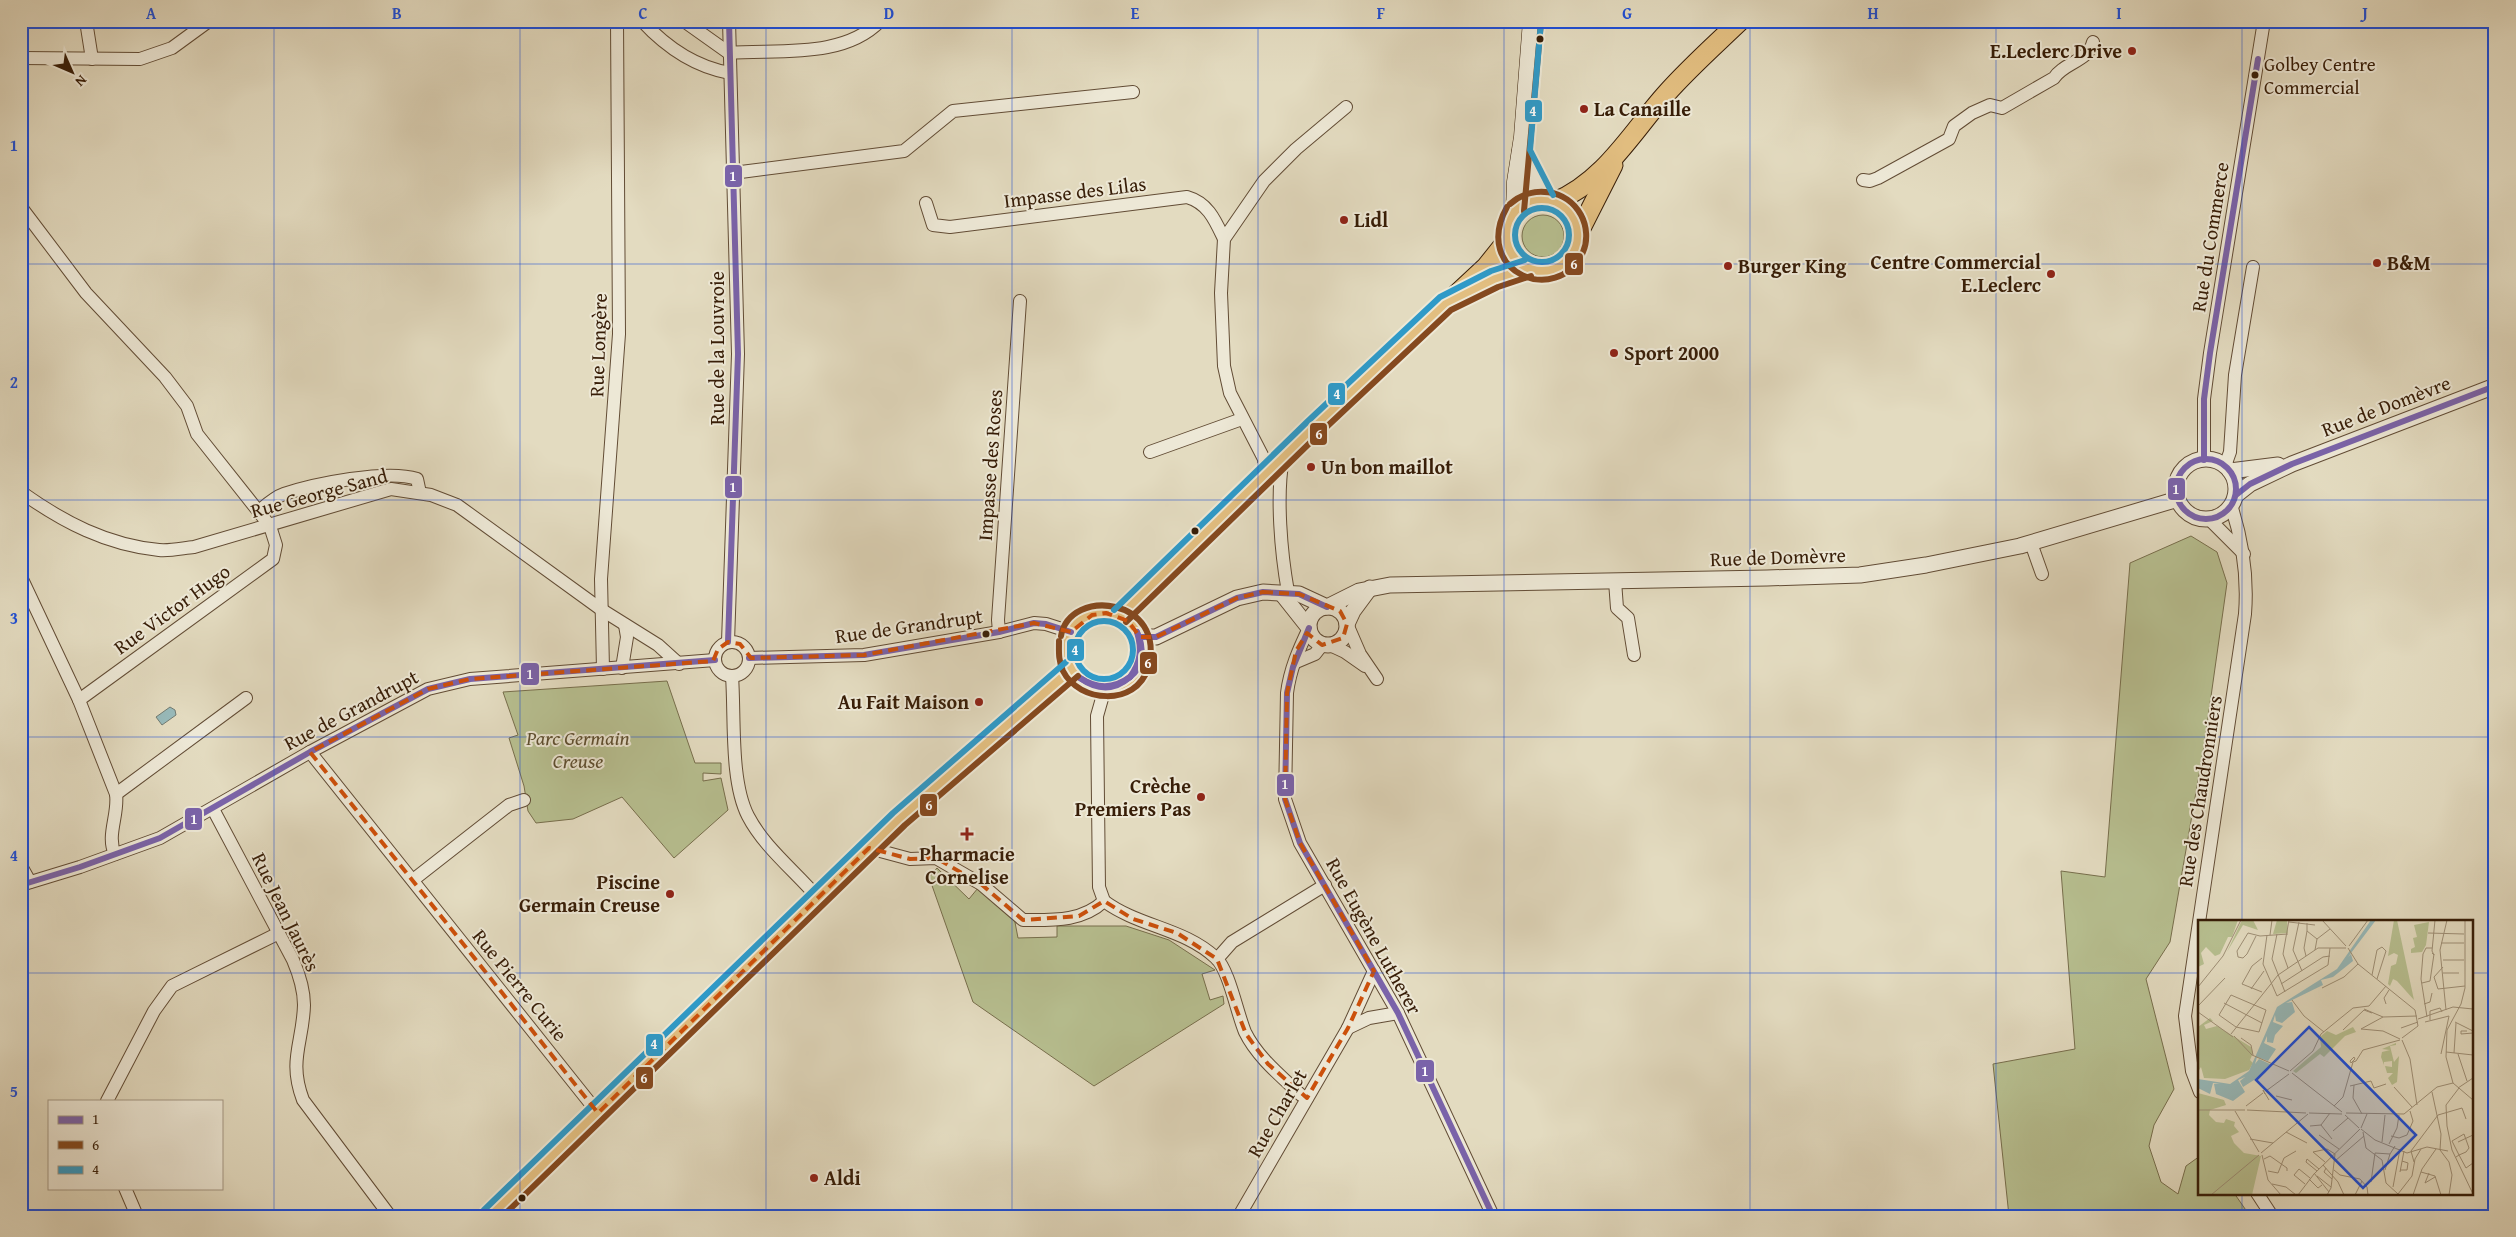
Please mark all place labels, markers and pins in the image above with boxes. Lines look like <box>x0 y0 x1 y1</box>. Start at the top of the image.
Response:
unlabelled marker <box>1535 34 1545 44</box>
place label: E.Leclerc Drive <box>1990 36 2122 65</box>
marker: E.Leclerc Drive <box>2126 45 2138 57</box>
place label: Golbey Centre Commercial <box>2264 50 2376 101</box>
marker: Golbey Centre Commercial <box>2250 70 2260 80</box>
place label: La Canaille <box>1594 94 1691 123</box>
marker: La Canaille <box>1578 103 1590 115</box>
place label: Lidl <box>1354 205 1388 234</box>
marker: Lidl <box>1338 214 1350 226</box>
place label: Centre Commercial E.Leclerc <box>1871 247 2041 299</box>
place label: B&M <box>2387 248 2431 277</box>
place label: Burger King <box>1738 251 1847 280</box>
marker: B&M <box>2371 257 2383 269</box>
marker: Burger King <box>1722 260 1734 272</box>
marker: Centre Commercial E.Leclerc <box>2045 268 2057 280</box>
place label: Sport 2000 <box>1624 338 1719 367</box>
marker: Sport 2000 <box>1608 347 1620 359</box>
place label: Un bon maillot <box>1321 452 1453 481</box>
marker: Un bon maillot <box>1305 461 1317 473</box>
unlabelled marker <box>1190 526 1200 536</box>
unlabelled marker <box>981 629 991 639</box>
place label: Au Fait Maison <box>838 687 969 716</box>
marker: Au Fait Maison <box>973 696 985 708</box>
place label: Crèche Premiers Pas <box>1075 771 1191 823</box>
marker: Crèche Premiers Pas <box>1195 791 1207 803</box>
marker: Pharmacie Cornelise <box>961 828 973 840</box>
place label: Pharmacie Cornelise <box>919 839 1015 891</box>
place label: Piscine Germain Creuse <box>519 867 660 919</box>
marker: Piscine Germain Creuse <box>664 888 676 900</box>
place label: Aldi <box>824 1163 861 1192</box>
marker: Aldi <box>808 1172 820 1184</box>
unlabelled marker <box>517 1193 527 1203</box>

